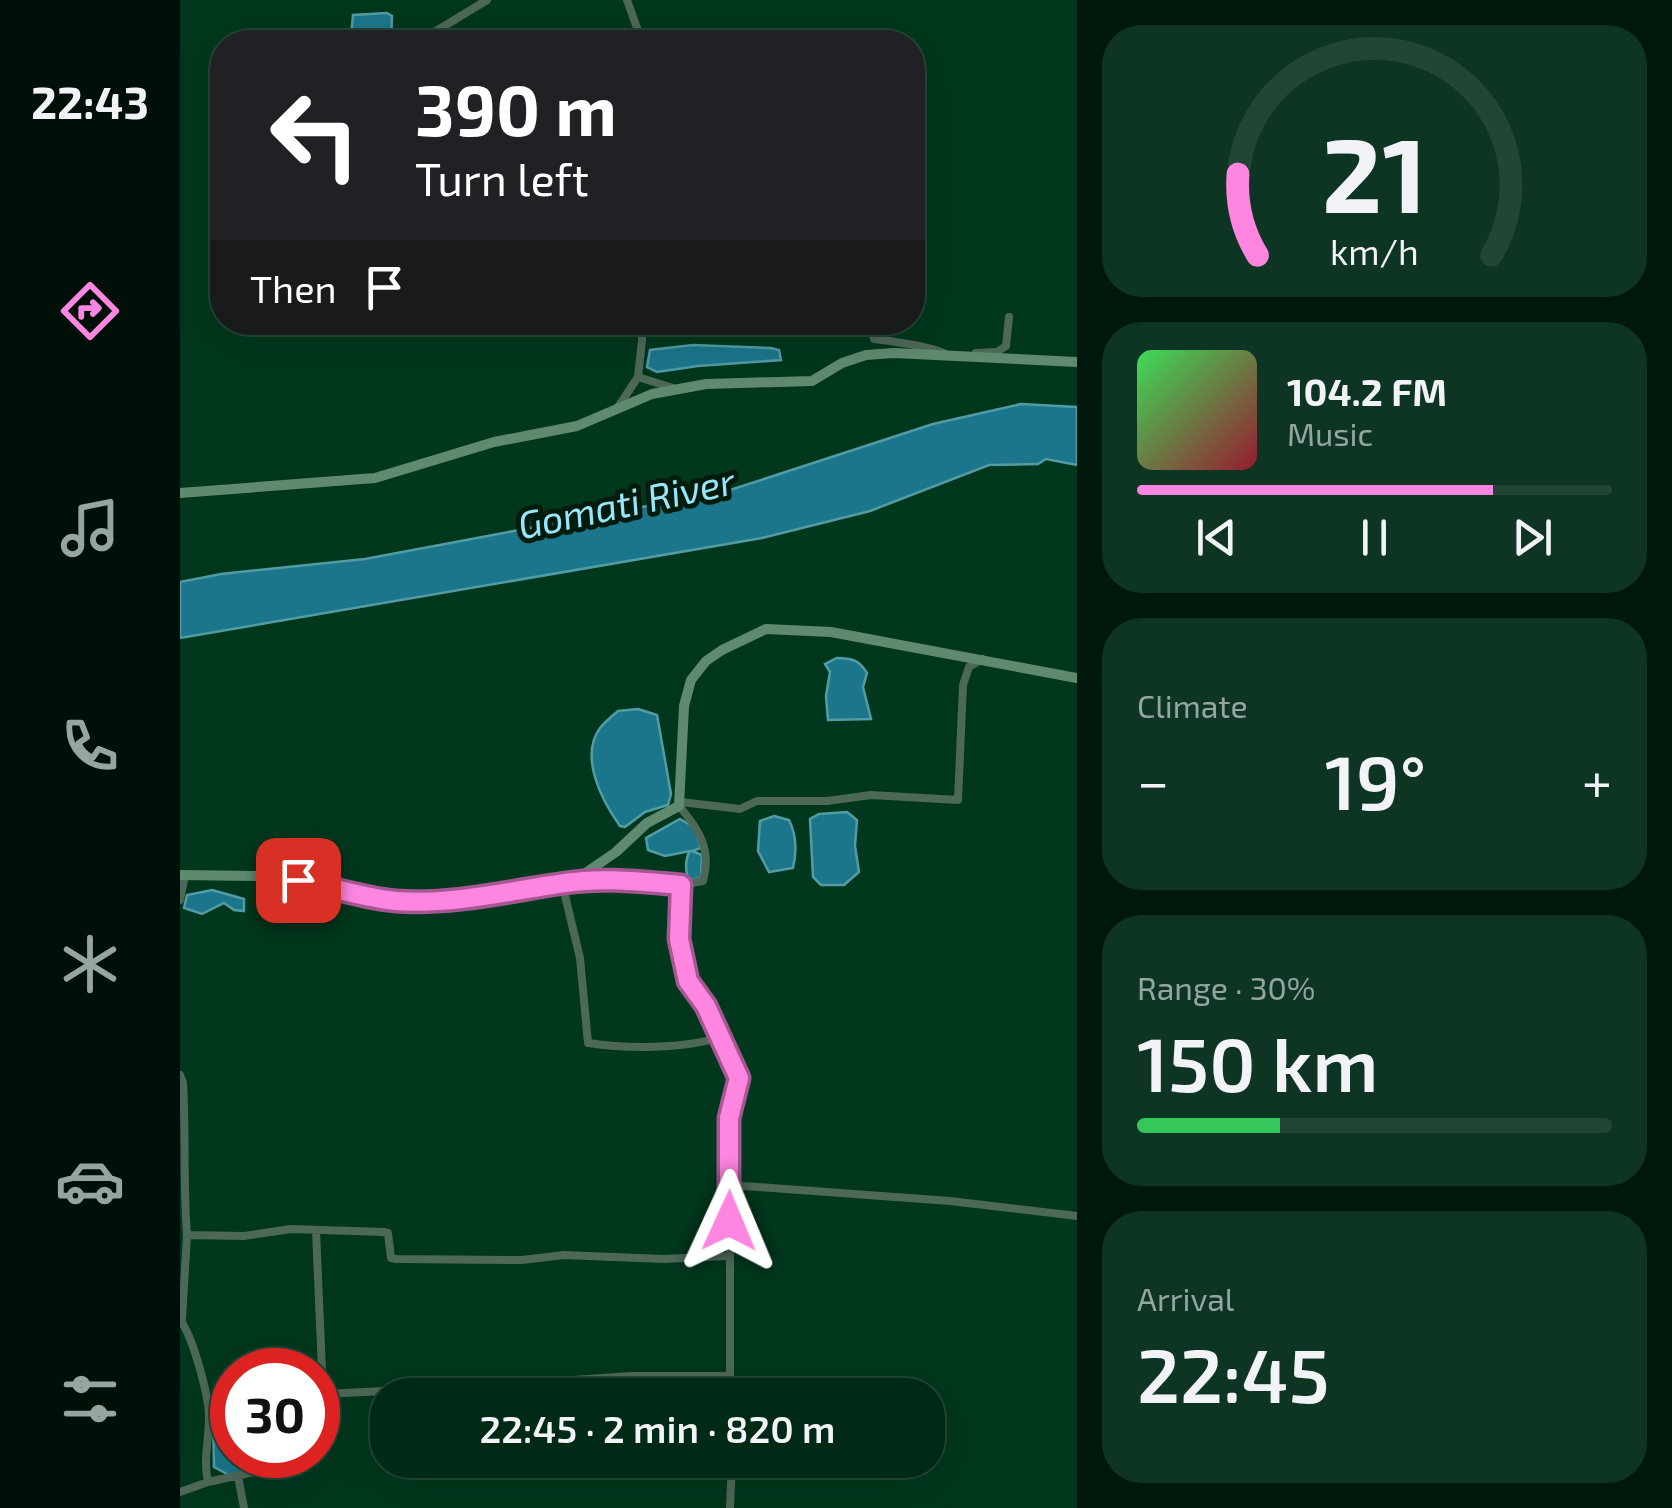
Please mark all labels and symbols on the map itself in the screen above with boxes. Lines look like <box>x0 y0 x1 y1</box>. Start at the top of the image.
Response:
water label: Gomati River <box>513 456 740 547</box>
pin <box>256 838 341 923</box>
position arrow <box>677 1169 781 1273</box>
speed limit sign: 30 <box>210 1348 340 1478</box>

